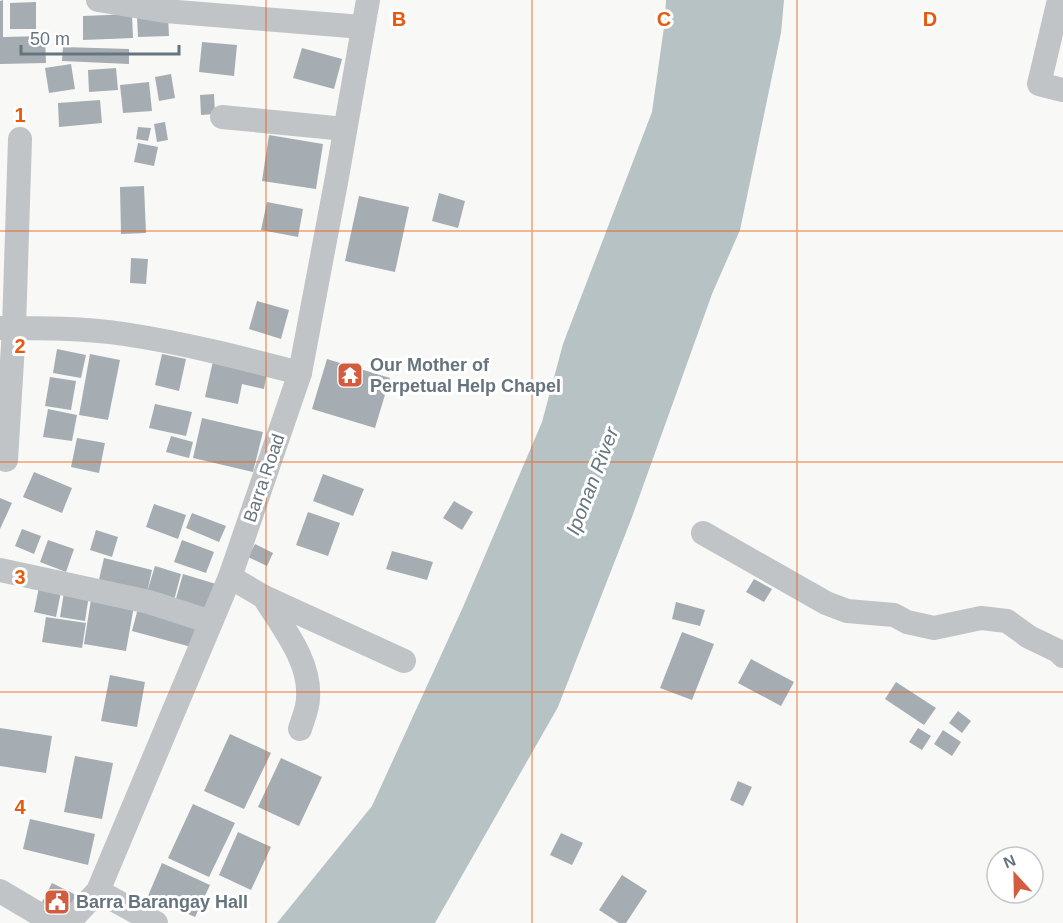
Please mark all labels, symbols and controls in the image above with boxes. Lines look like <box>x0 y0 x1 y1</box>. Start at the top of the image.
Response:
text: B <box>392 8 406 30</box>
text: C <box>657 8 671 30</box>
text: D <box>923 8 937 30</box>
scale bar <box>21 18 178 56</box>
text: 50 m <box>30 29 70 49</box>
text: 1 <box>14 104 26 126</box>
text: 2 <box>14 335 26 357</box>
place label: Our Mother of Perpetual Help Chapel <box>370 355 561 396</box>
temple icon: Our Mother of Perpetual Help Chapel <box>335 360 365 390</box>
water label: Iponan River <box>561 423 623 538</box>
street label: Barra Road <box>240 431 288 525</box>
text: 3 <box>14 566 26 588</box>
text: 4 <box>14 796 26 818</box>
north arrow <box>985 845 1045 905</box>
text: N <box>1001 852 1018 872</box>
public building icon: Barra Barangay Hall <box>42 887 72 917</box>
place label: Barra Barangay Hall <box>76 892 248 912</box>

